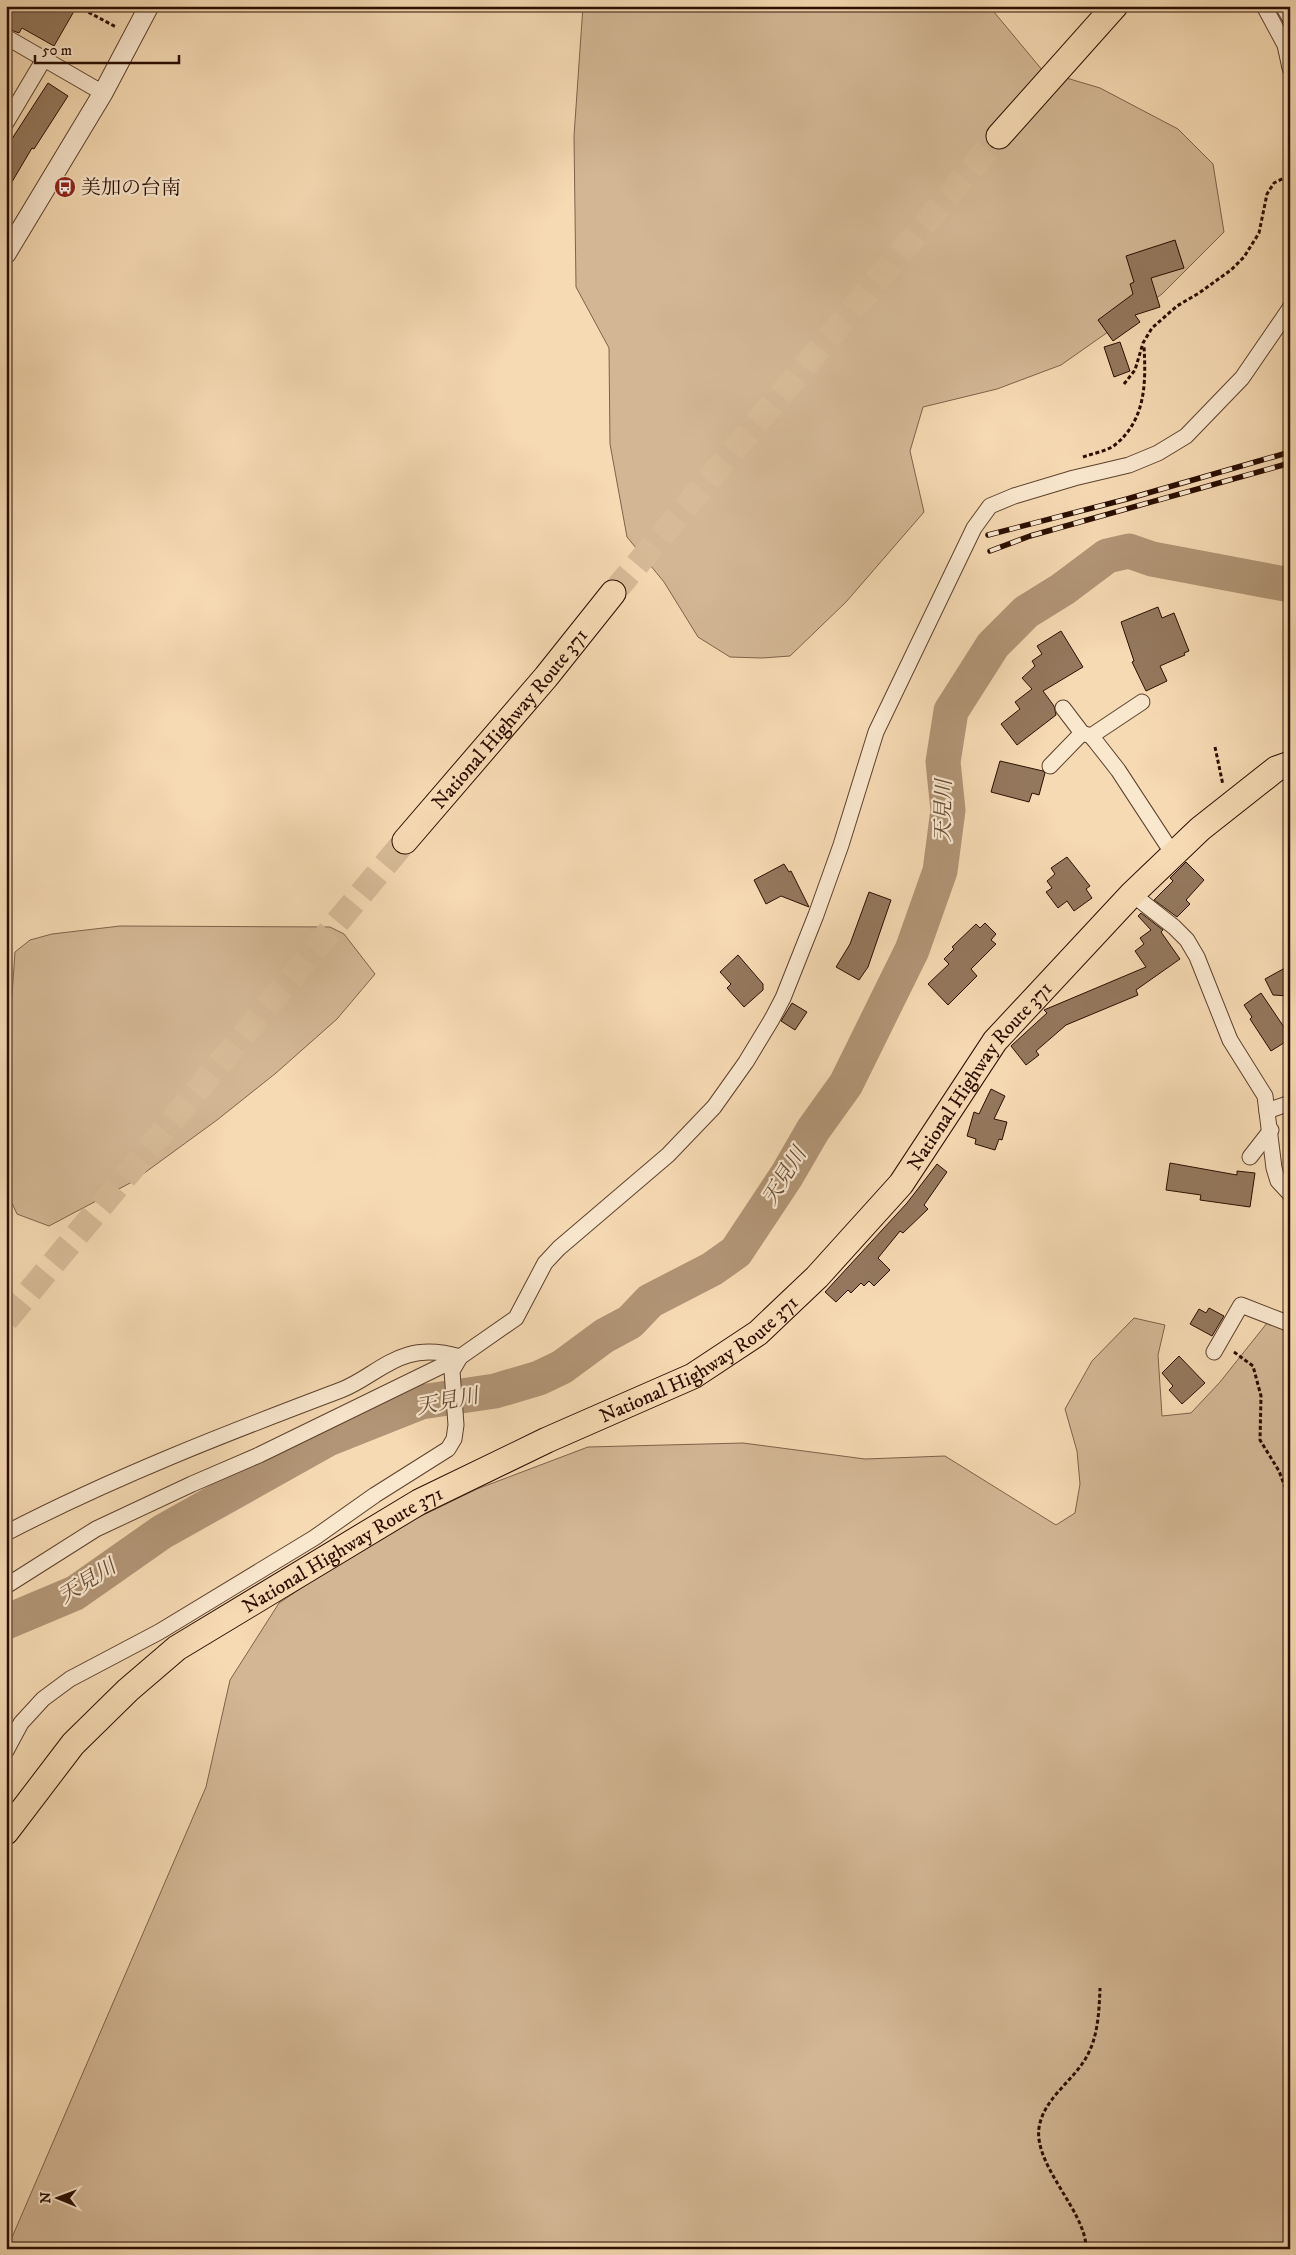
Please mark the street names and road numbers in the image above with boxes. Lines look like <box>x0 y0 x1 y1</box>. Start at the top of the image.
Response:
street label: National Highway Route 371 <box>427 624 594 815</box>
street label: National Highway Route 371 <box>902 977 1058 1175</box>
street label: National Highway Route 371 <box>596 1291 804 1429</box>
street label: National Highway Route 371 <box>238 1481 447 1620</box>

